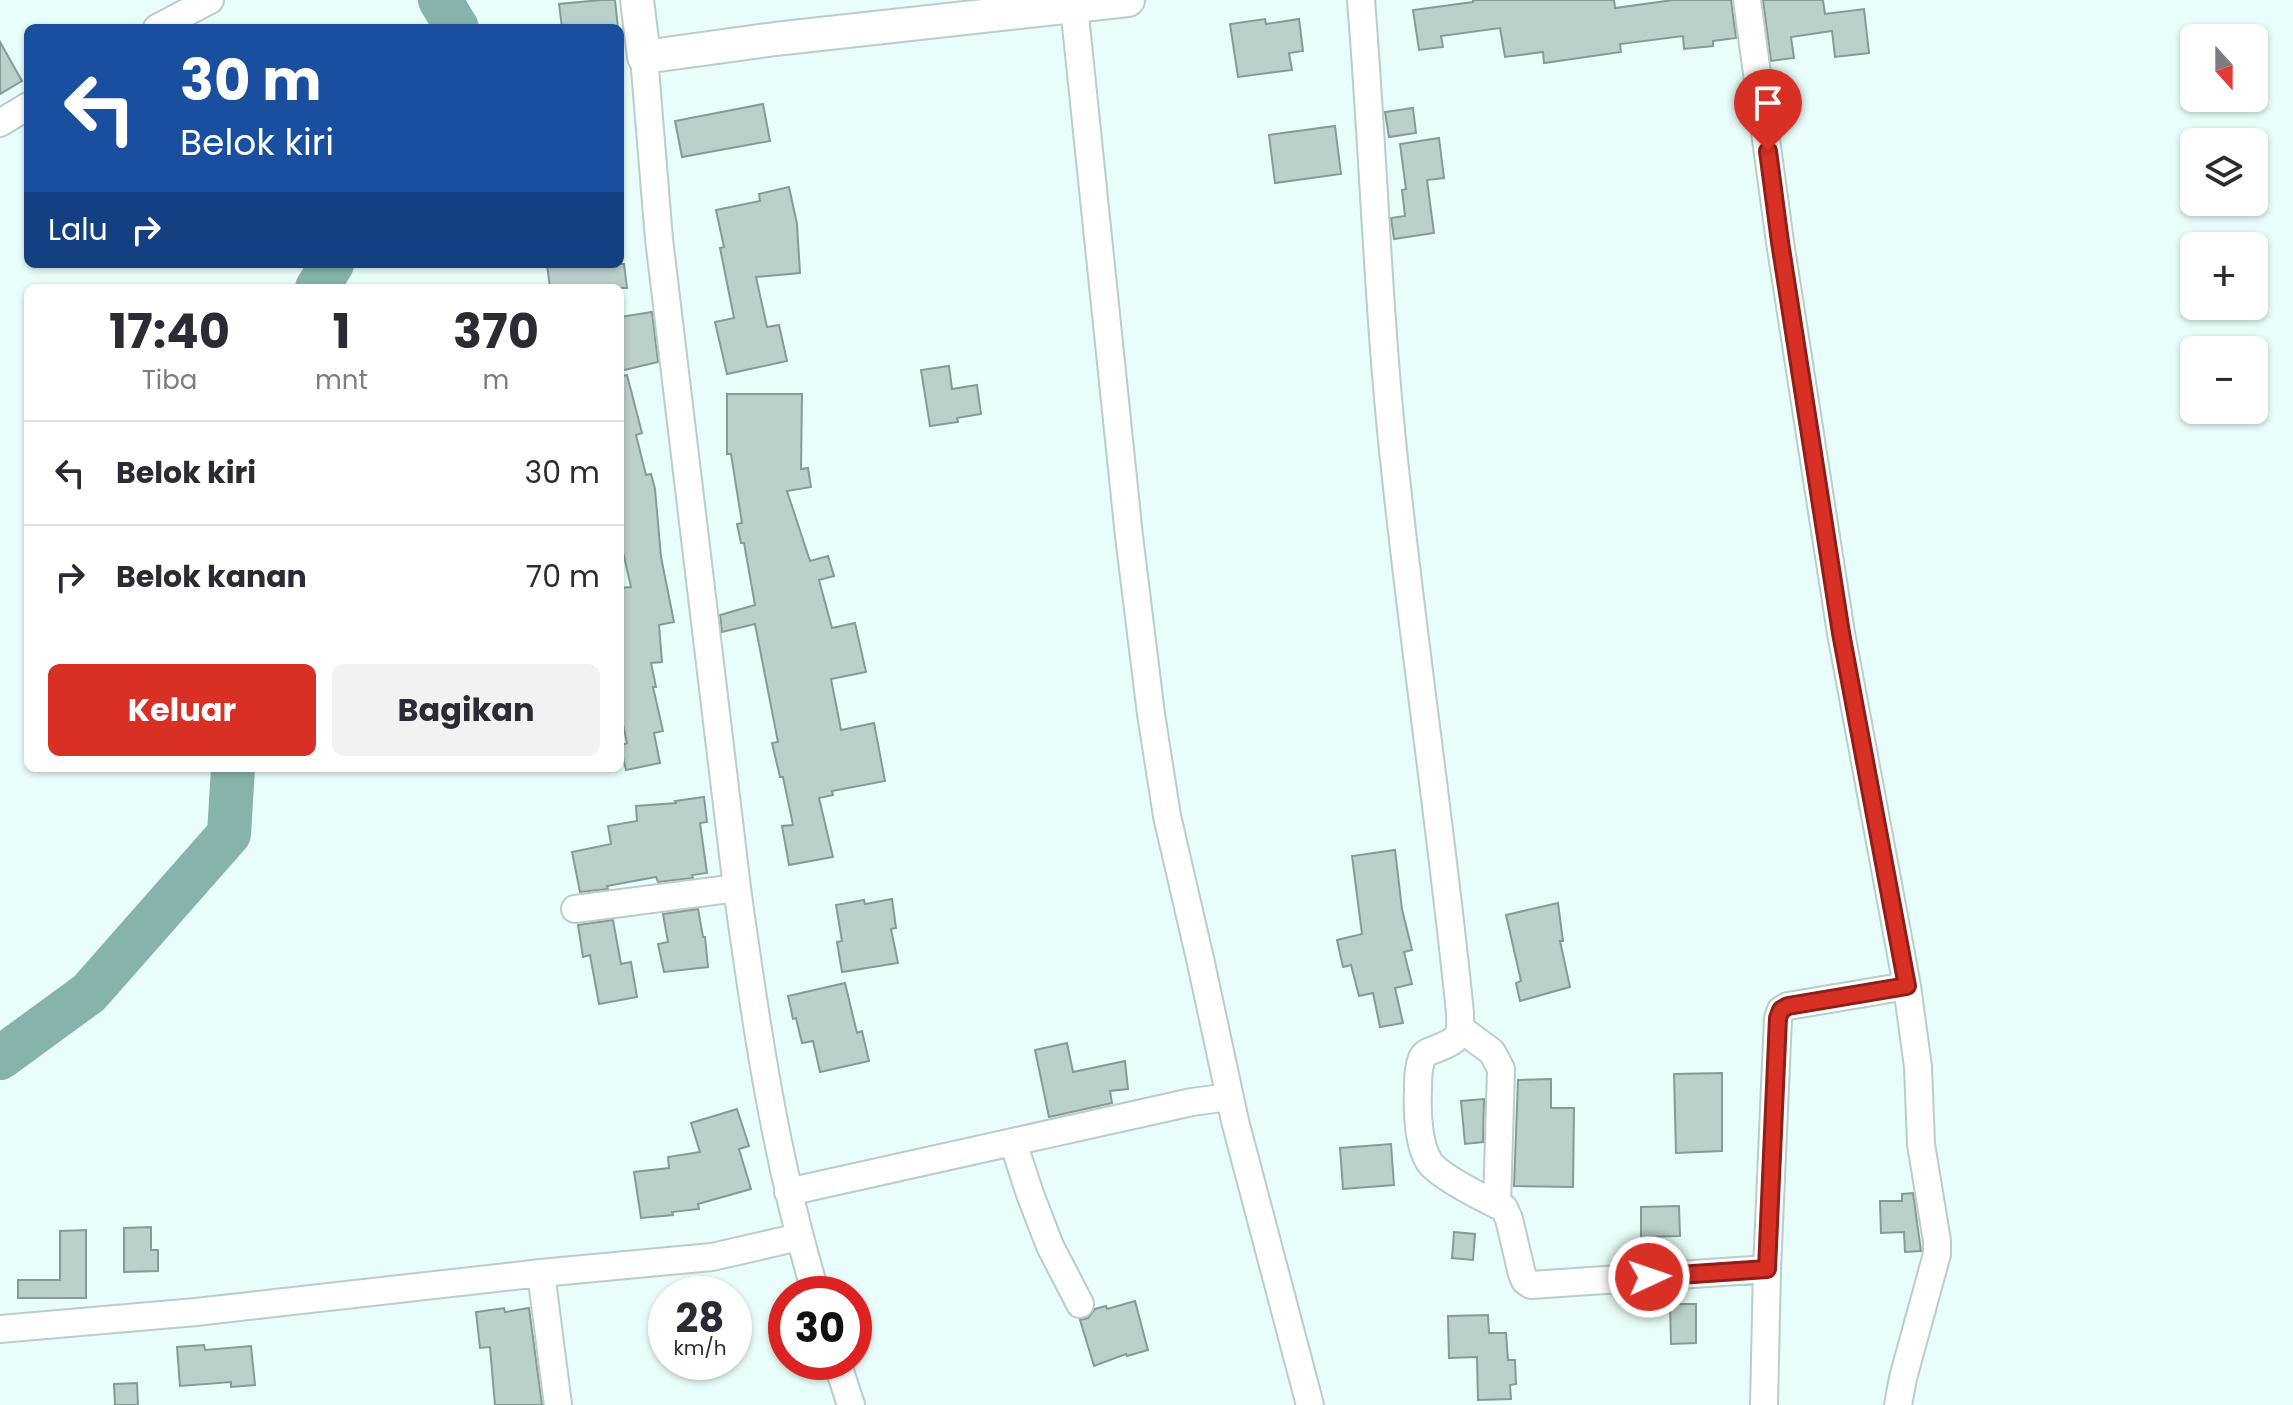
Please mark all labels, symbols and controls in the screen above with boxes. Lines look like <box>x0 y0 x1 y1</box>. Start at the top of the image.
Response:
north arrow <box>2180 24 2268 112</box>
map controls <box>2180 24 2268 424</box>
text: 30 m <box>180 41 322 120</box>
icon: left <box>48 56 152 160</box>
pin <box>1734 69 1802 151</box>
icon: arrive <box>1746 81 1790 125</box>
text: Belok kiri <box>180 117 334 168</box>
button: layers <box>2180 128 2268 216</box>
text: Lalu <box>48 208 108 251</box>
icon: right <box>124 208 168 252</box>
button: + <box>2180 232 2268 320</box>
text: 17:40 <box>109 298 230 365</box>
text: 1 <box>333 298 351 365</box>
text: 370 <box>453 298 539 365</box>
button: − <box>2180 336 2268 424</box>
text: Tiba <box>142 362 197 398</box>
text: mnt <box>315 362 368 398</box>
text: m <box>483 362 509 398</box>
icon: left <box>48 451 92 495</box>
text: Belok kiri <box>116 451 256 494</box>
text: 30 m <box>525 451 600 494</box>
icon: right <box>48 555 92 599</box>
text: Belok kanan <box>116 555 307 598</box>
text: 70 m <box>526 555 600 598</box>
button: Keluar <box>48 664 316 756</box>
button: Bagikan <box>332 664 600 756</box>
position arrow <box>1607 1235 1691 1319</box>
speed limit sign: 30 <box>768 1276 872 1380</box>
text: 28 <box>676 1290 724 1346</box>
text: km/h <box>673 1334 727 1362</box>

